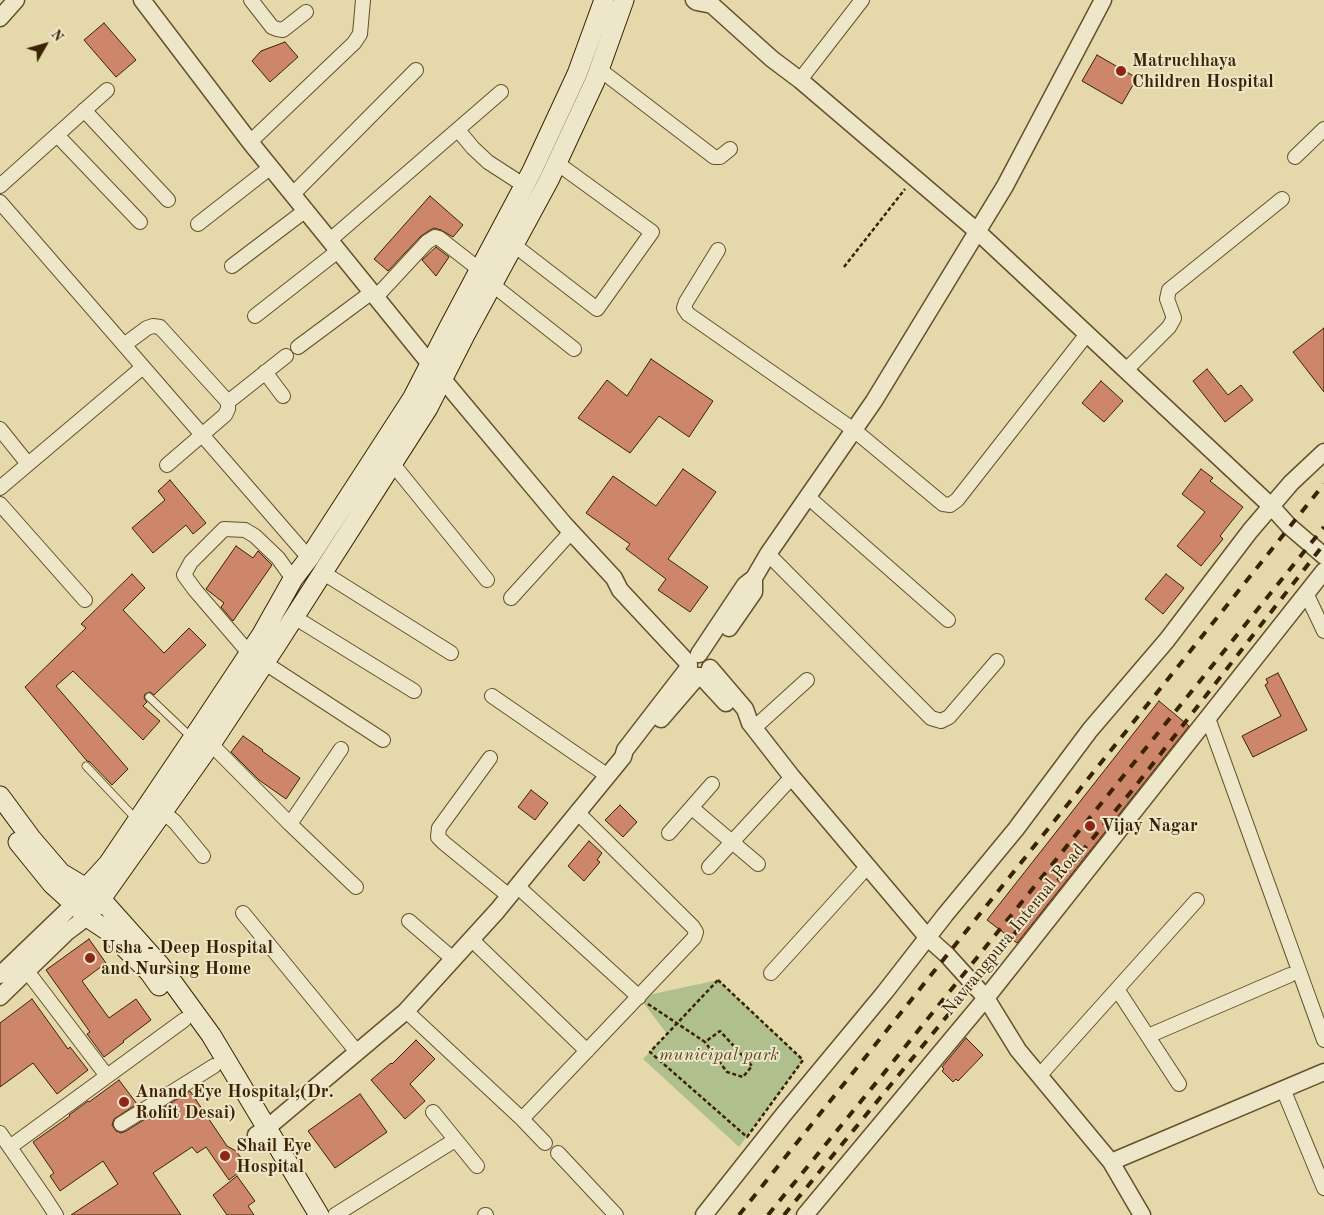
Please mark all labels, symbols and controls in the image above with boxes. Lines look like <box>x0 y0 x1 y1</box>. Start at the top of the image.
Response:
north arrow <box>20 20 70 70</box>
text: N <box>48 27 66 44</box>
place label: Matruchhaya Children Hospital <box>1132 50 1274 92</box>
marker: Matruchhaya Children Hospital <box>1114 64 1128 78</box>
place label: Vijay Nagar <box>1101 815 1198 837</box>
marker: Vijay Nagar <box>1083 819 1097 833</box>
street label: Navrangpura Internal Road <box>938 840 1090 1020</box>
place label: Usha - Deep Hospital and Nursing Home <box>101 937 273 980</box>
marker: Usha - Deep Hospital and Nursing Home <box>83 951 97 965</box>
park label: municipal park <box>659 1044 779 1066</box>
place label: Anand Eye Hospital,(Dr. Rohit Desai) <box>135 1081 334 1124</box>
marker: Anand Eye Hospital,(Dr. Rohit Desai) <box>117 1095 131 1109</box>
place label: Shail Eye Hospital <box>236 1135 312 1178</box>
marker: Shail Eye Hospital <box>218 1149 232 1163</box>

